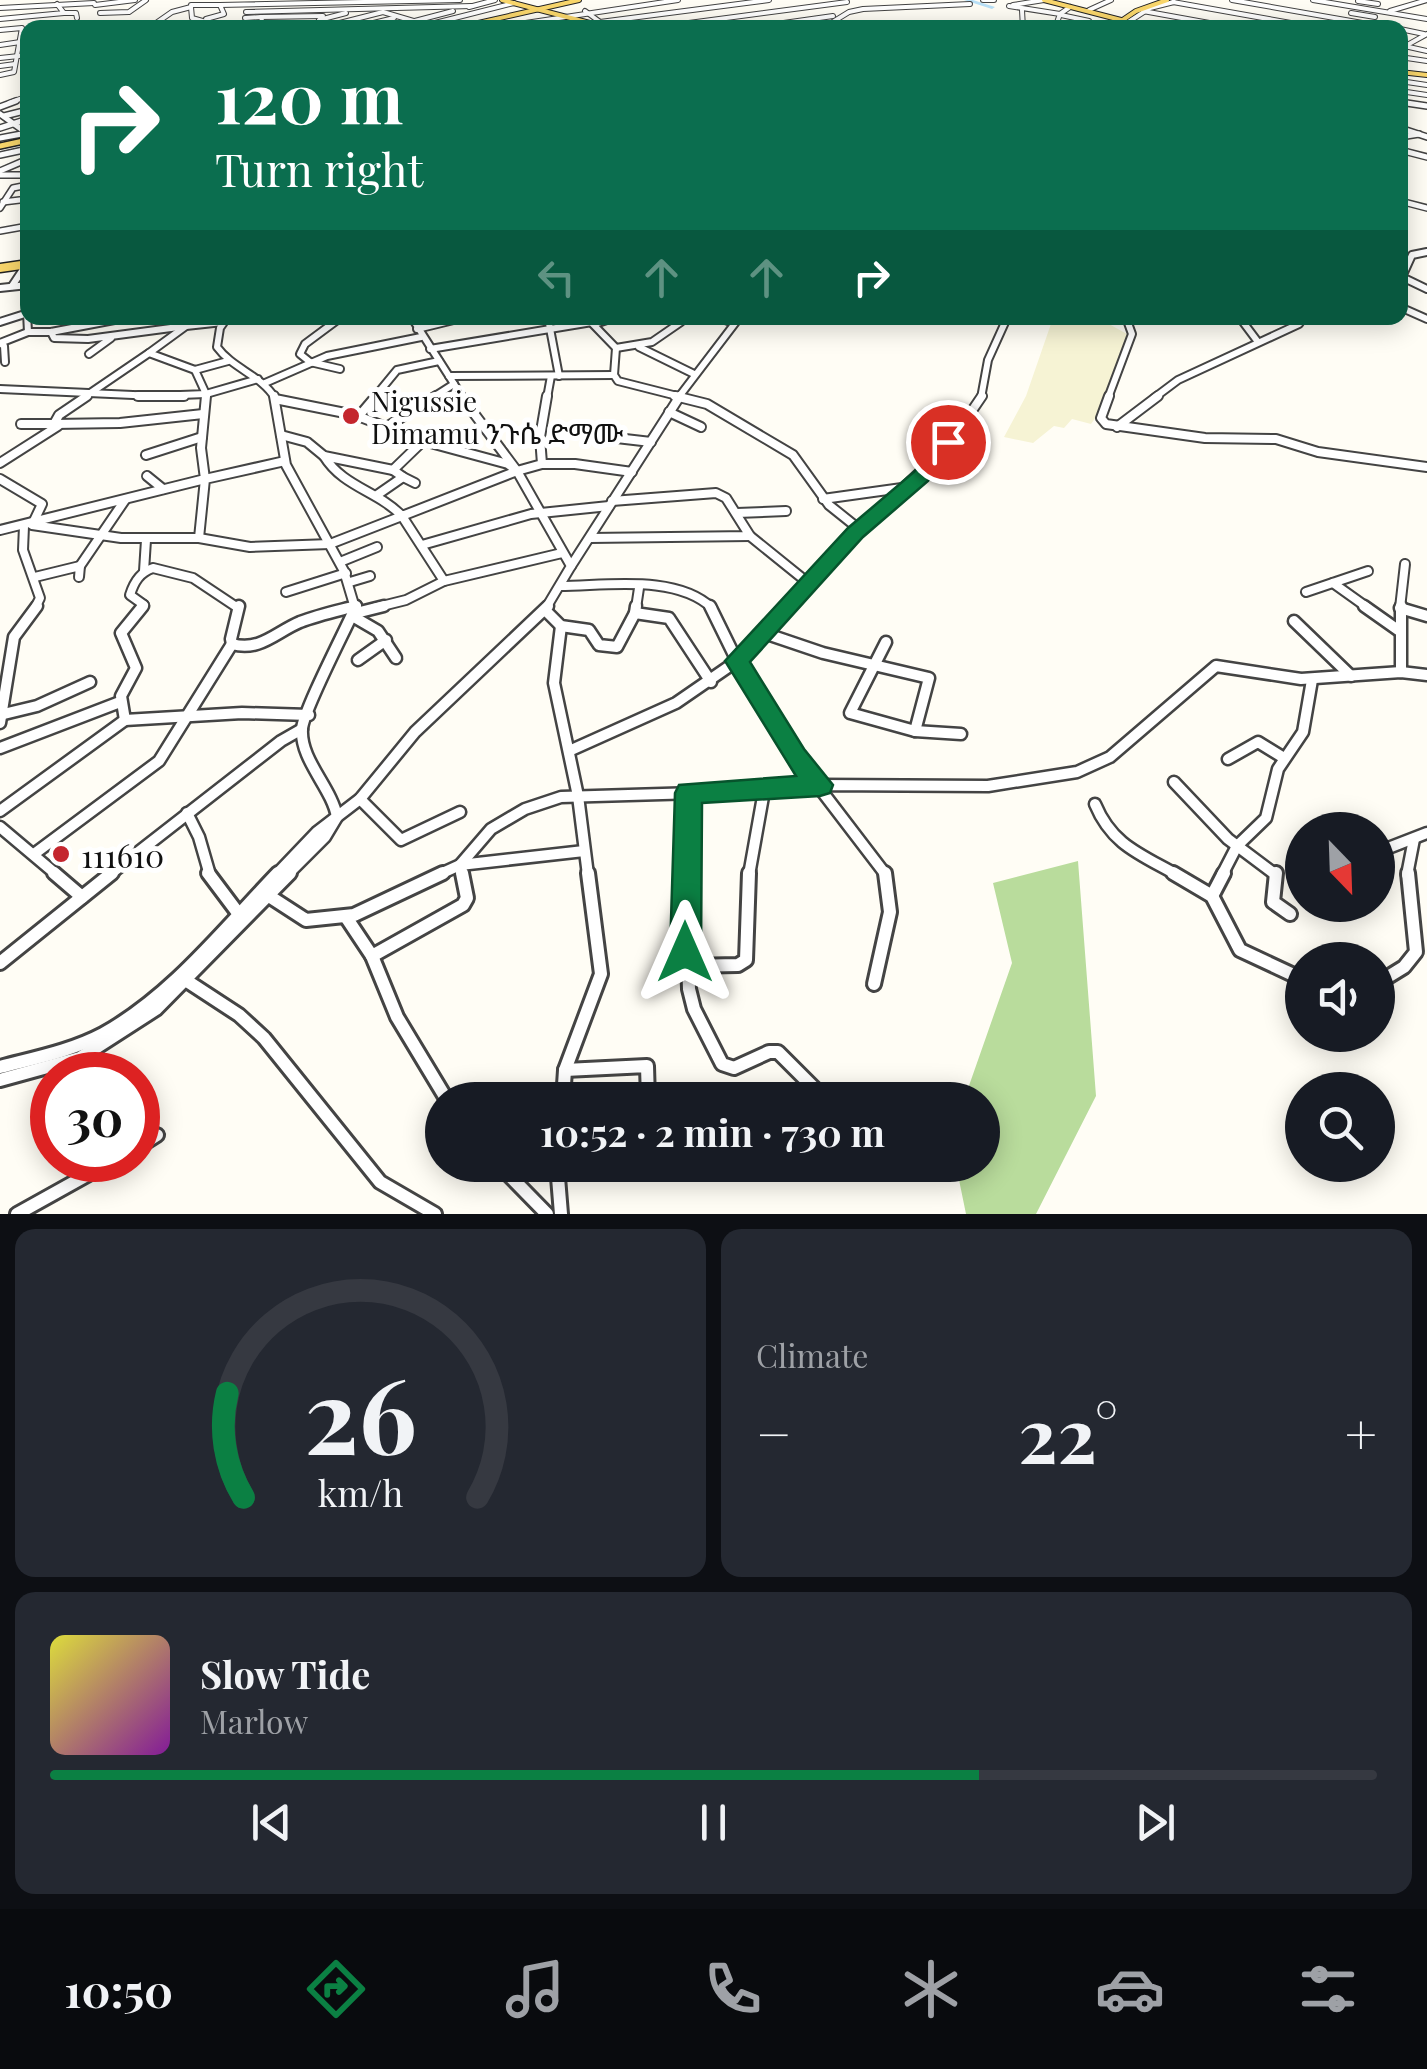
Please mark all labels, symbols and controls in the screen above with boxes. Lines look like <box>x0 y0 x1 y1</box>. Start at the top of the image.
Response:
text: 120 m <box>215 48 403 142</box>
icon: right <box>50 60 180 190</box>
text: Turn right <box>215 138 423 198</box>
icon: left <box>529 250 584 305</box>
icon: ahead <box>634 250 689 305</box>
icon: ahead <box>739 250 794 305</box>
icon: right <box>844 250 899 305</box>
place label: Nigussie Dimamu ንጉሴ ድማሙ <box>371 382 624 451</box>
pin <box>906 400 991 485</box>
marker: Nigussie Dimamu ንጉሴ ድማሙ <box>340 405 362 427</box>
icon: arrive <box>921 415 976 470</box>
north arrow <box>1285 812 1395 922</box>
map controls <box>1285 812 1395 1182</box>
place label: 111610 <box>81 833 164 876</box>
marker: 111610 <box>50 843 72 865</box>
position arrow <box>633 900 737 1004</box>
button: sound <box>1285 942 1395 1052</box>
speed limit sign: 30 <box>30 1052 160 1182</box>
button: search <box>1285 1072 1395 1182</box>
text: 10:52 · 2 min · 730 m <box>540 1106 885 1157</box>
text: Climate <box>756 1333 868 1376</box>
text: 26 <box>304 1342 417 1481</box>
text: 22° <box>1018 1382 1118 1482</box>
text: − <box>756 1395 792 1469</box>
text: + <box>1345 1395 1377 1469</box>
text: km/h <box>318 1468 403 1516</box>
text: Slow Tide <box>200 1648 370 1699</box>
text: Marlow <box>200 1699 308 1742</box>
icon: previous <box>244 1795 299 1850</box>
icon: pause <box>686 1795 741 1850</box>
icon: next <box>1128 1795 1183 1850</box>
icon: directions <box>301 1954 371 2024</box>
icon: music <box>500 1954 570 2024</box>
icon: phone <box>698 1954 768 2024</box>
icon: climate <box>896 1954 966 2024</box>
icon: car <box>1095 1954 1165 2024</box>
icon: filters <box>1293 1954 1363 2024</box>
text: 10:50 <box>64 1959 173 2019</box>

